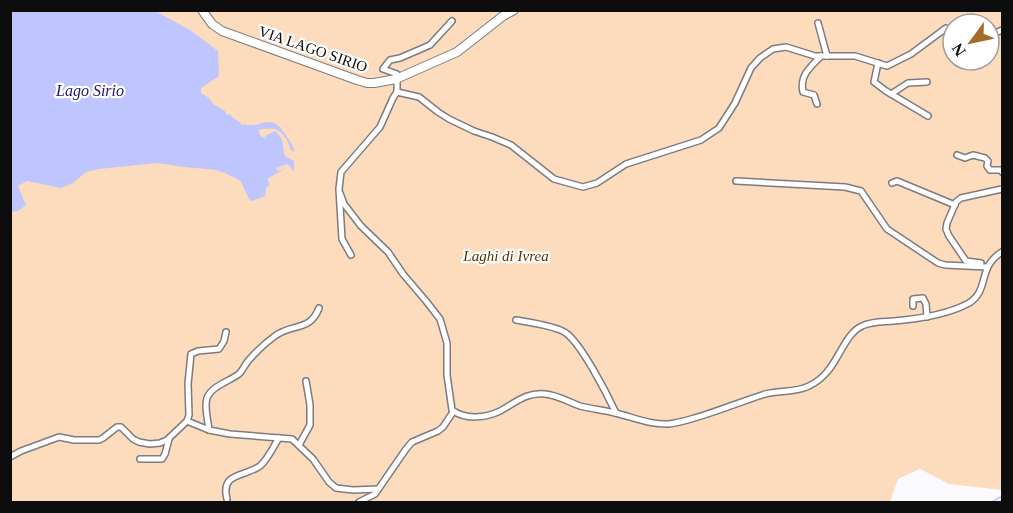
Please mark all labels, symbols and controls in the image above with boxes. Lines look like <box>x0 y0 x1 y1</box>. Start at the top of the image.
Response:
north arrow <box>941 12 1001 72</box>
street label: VIA LAGO SIRIO <box>256 23 370 75</box>
text: N <box>948 40 969 59</box>
water label: Lago Sirio <box>55 82 124 100</box>
park label: Laghi di Ivrea <box>462 248 549 264</box>

